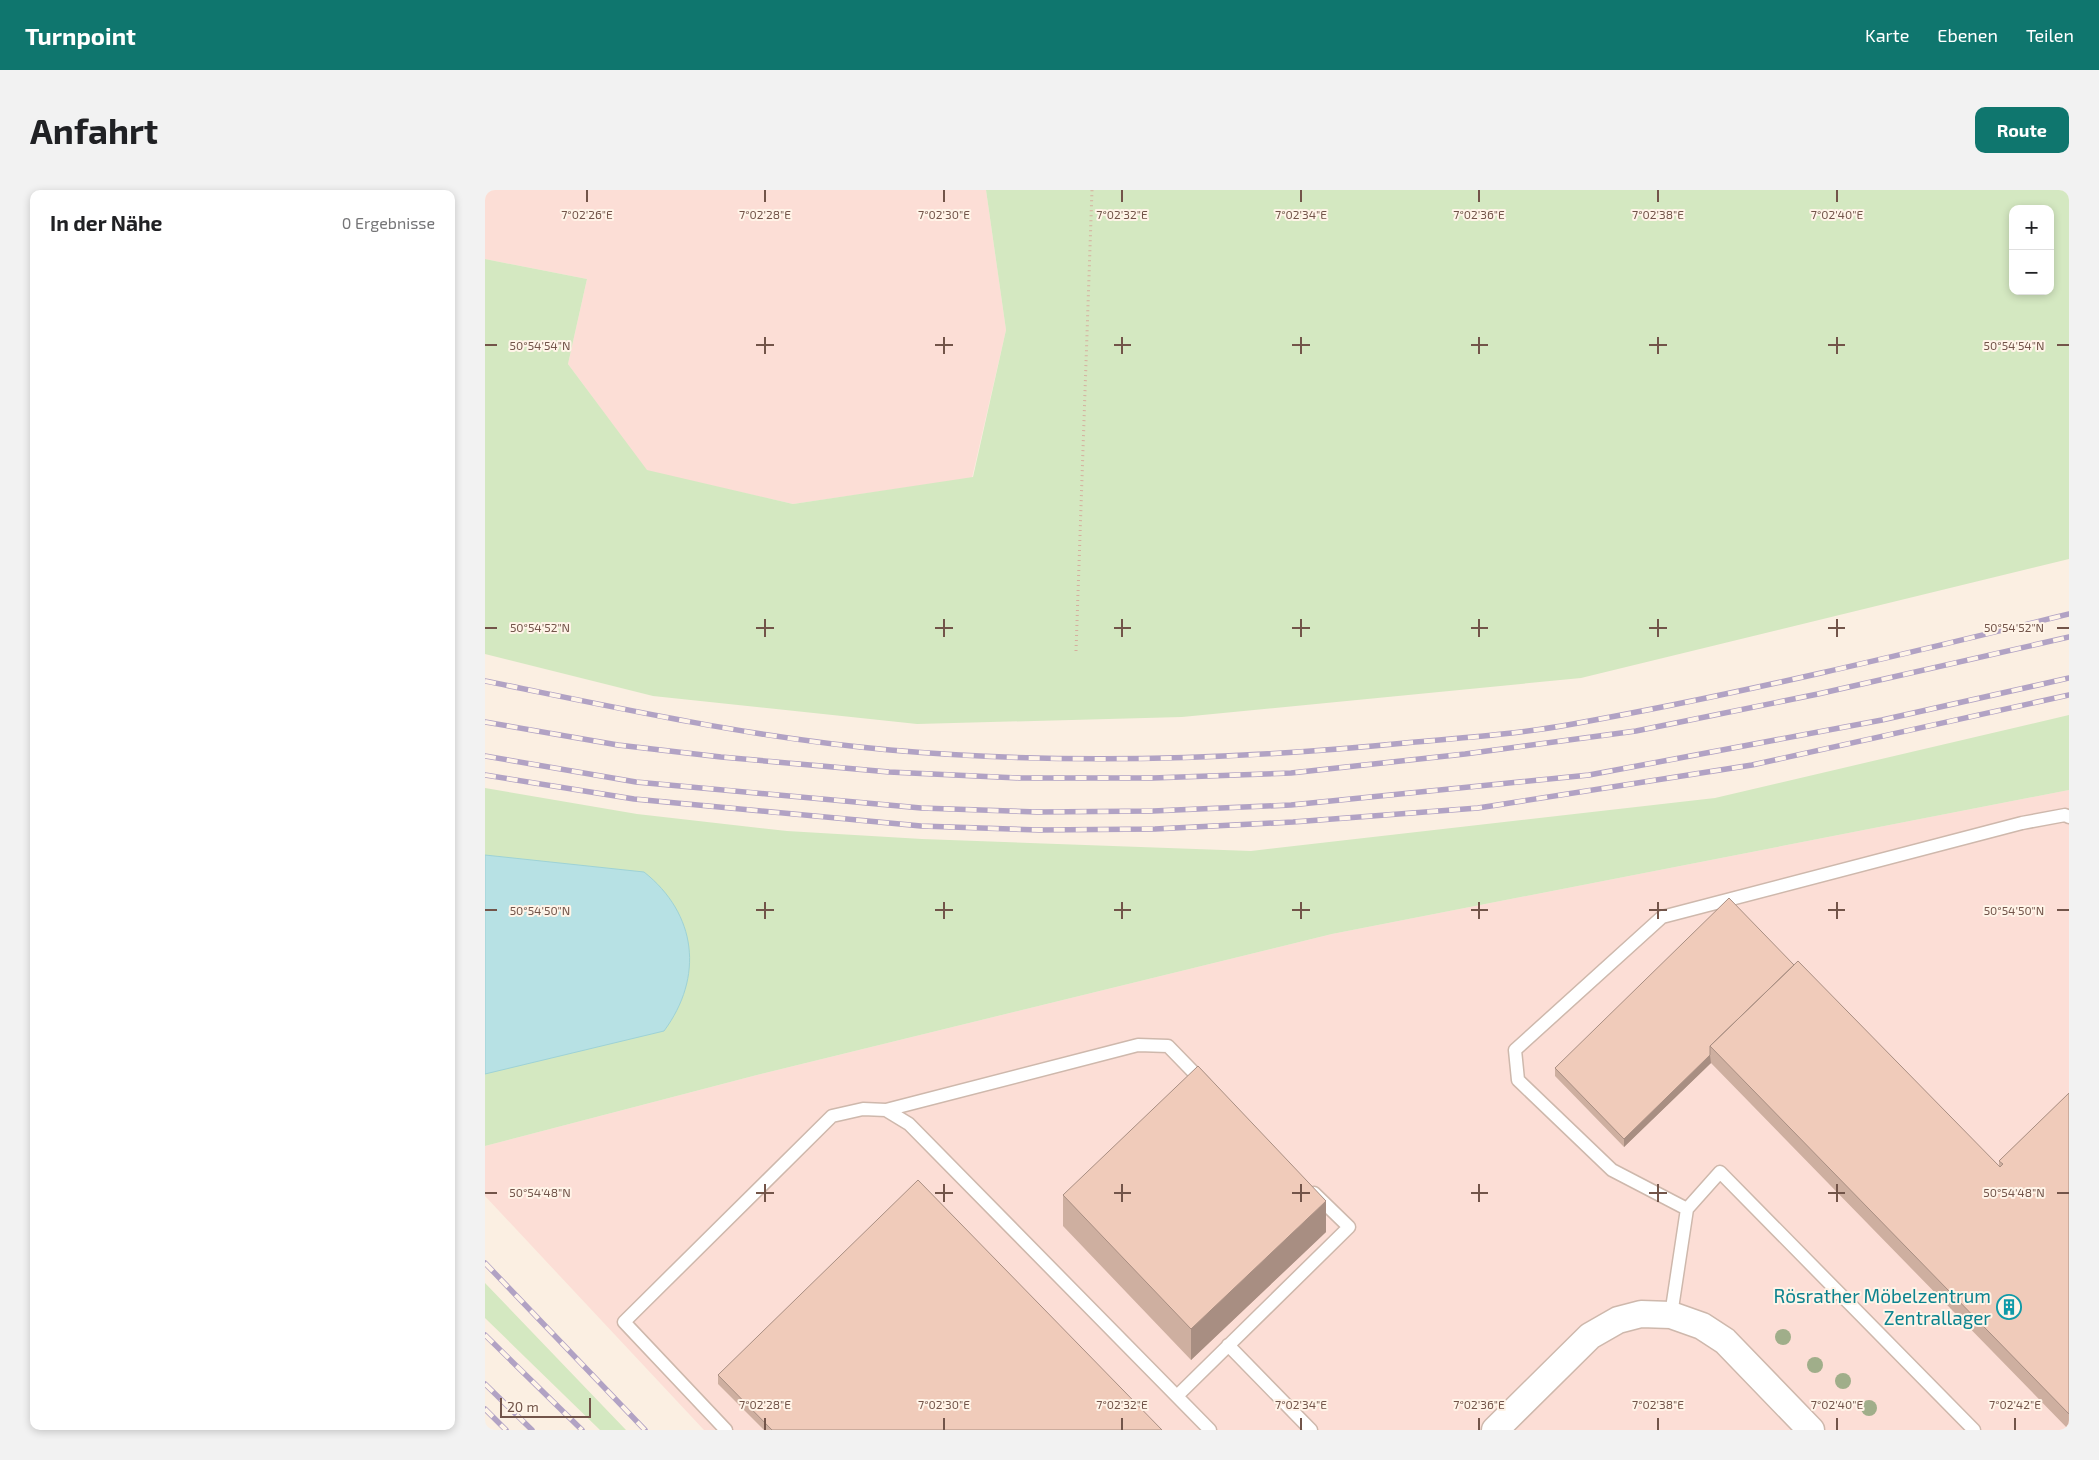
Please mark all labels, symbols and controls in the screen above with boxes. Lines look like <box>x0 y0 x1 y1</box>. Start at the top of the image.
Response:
text: Turnpoint <box>25 21 136 50</box>
text: Karte <box>1865 24 1909 46</box>
text: Ebenen <box>1937 24 1998 46</box>
text: Teilen <box>2026 24 2074 46</box>
button: Route <box>1975 107 2069 153</box>
text: Anfahrt <box>30 109 158 151</box>
map controls <box>2009 205 2054 295</box>
button: + <box>2009 205 2054 250</box>
text: 7°02'26"E <box>561 207 613 221</box>
text: 7°02'28"E <box>739 207 791 221</box>
text: 7°02'30"E <box>918 207 970 221</box>
text: 7°02'32"E <box>1096 207 1148 221</box>
text: 7°02'34"E <box>1275 207 1327 221</box>
text: 7°02'36"E <box>1453 207 1505 221</box>
text: 7°02'38"E <box>1632 207 1684 221</box>
text: 7°02'40"E <box>1811 207 1863 221</box>
text: In der Nähe <box>50 210 162 235</box>
text: 0 Ergebnisse <box>342 213 435 232</box>
button: − <box>2009 250 2054 295</box>
text: 50°54'54"N <box>510 338 570 352</box>
text: 50°54'54"N <box>1984 338 2044 352</box>
text: 50°54'52"N <box>510 620 570 634</box>
text: 50°54'52"N <box>1984 620 2044 634</box>
text: 50°54'50"N <box>510 903 570 917</box>
text: 50°54'50"N <box>1984 903 2044 917</box>
text: 50°54'48"N <box>509 1185 571 1199</box>
text: 50°54'48"N <box>1983 1185 2045 1199</box>
place label: Rösrather Möbelzentrum Zentrallager <box>1774 1284 1991 1329</box>
building icon: Rösrather Möbelzentrum Zentrallager <box>1996 1294 2022 1320</box>
scale bar <box>500 1395 591 1418</box>
text: 7°02'28"E <box>739 1397 791 1411</box>
text: 7°02'30"E <box>918 1397 970 1411</box>
text: 7°02'32"E <box>1096 1397 1148 1411</box>
text: 7°02'34"E <box>1275 1397 1327 1411</box>
text: 7°02'36"E <box>1453 1397 1505 1411</box>
text: 7°02'38"E <box>1632 1397 1684 1411</box>
text: 7°02'40"E <box>1811 1397 1863 1411</box>
text: 7°02'42"E <box>1989 1397 2041 1411</box>
text: 20 m <box>507 1398 539 1415</box>

